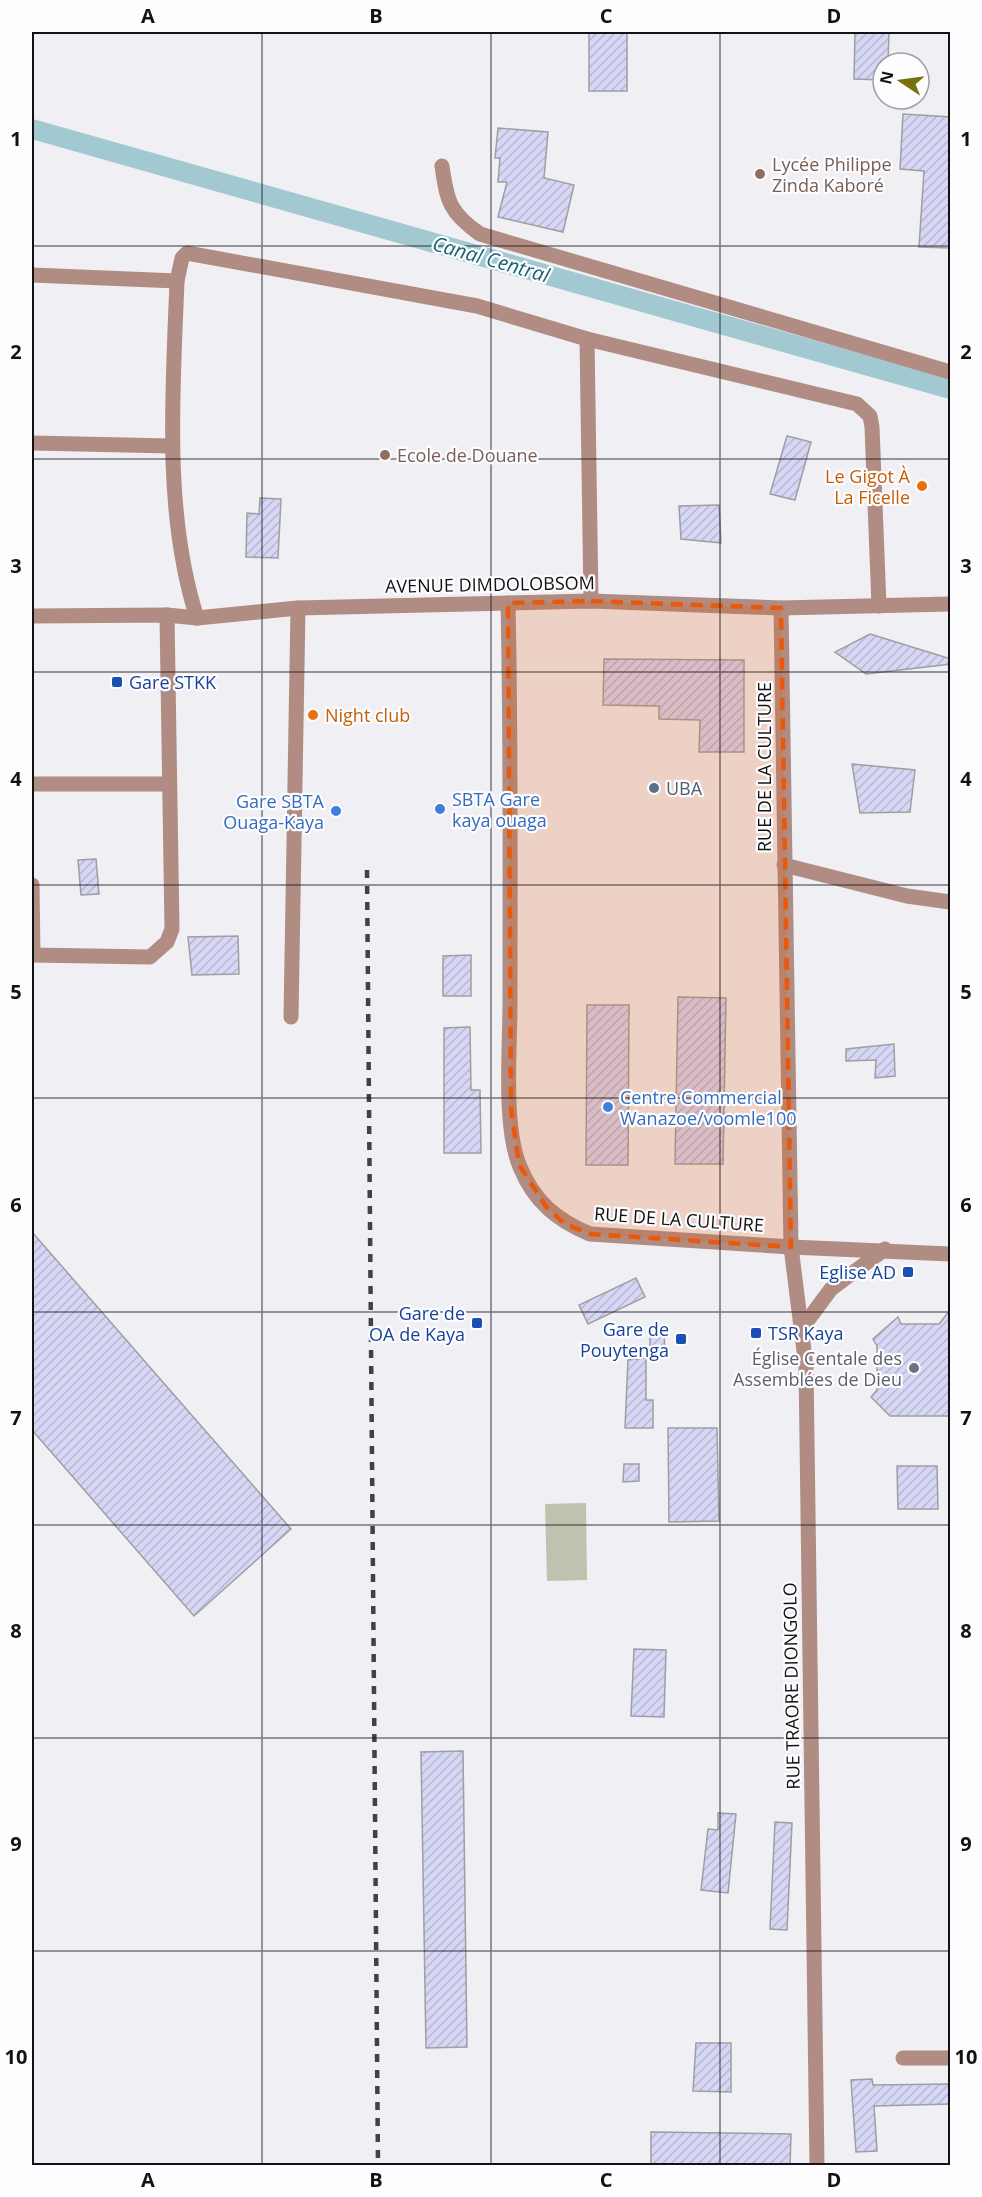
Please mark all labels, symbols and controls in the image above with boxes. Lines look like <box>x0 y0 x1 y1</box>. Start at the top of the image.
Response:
text: A <box>141 2 155 29</box>
text: B <box>369 2 383 29</box>
text: C <box>600 2 613 29</box>
text: D <box>827 2 841 29</box>
north arrow <box>871 51 931 111</box>
text: N <box>874 69 899 86</box>
text: 1 <box>10 125 22 152</box>
text: 1 <box>960 125 972 152</box>
place label: Lycée Philippe Zinda Kaboré <box>772 152 892 197</box>
marker: Lycée Philippe Zinda Kaboré <box>753 167 767 181</box>
water label: Canal Central <box>429 229 553 289</box>
text: 2 <box>10 338 22 365</box>
text: 2 <box>960 338 972 365</box>
place label: Ecole de Douane <box>397 443 538 467</box>
marker: Ecole de Douane <box>378 448 392 462</box>
place label: Le Gigot À La Ficelle <box>825 464 911 509</box>
marker: Le Gigot À La Ficelle <box>915 479 929 493</box>
text: 3 <box>10 552 22 579</box>
text: 3 <box>960 552 972 579</box>
street label: AVENUE DIMDOLOBSOM <box>385 570 595 598</box>
place label: Gare STKK <box>129 670 217 694</box>
marker: Gare STKK <box>110 675 124 689</box>
street label: RUE DE LA CULTURE <box>752 682 776 852</box>
place label: Night club <box>325 703 410 727</box>
marker: Night club <box>306 708 320 722</box>
text: 4 <box>10 765 22 792</box>
text: 4 <box>960 765 972 792</box>
place label: UBA <box>666 776 703 800</box>
marker: UBA <box>647 781 661 795</box>
place label: SBTA Gare kaya ouaga <box>452 787 547 832</box>
place label: Gare SBTA Ouaga-Kaya <box>223 789 325 834</box>
marker: SBTA Gare kaya ouaga <box>433 802 447 816</box>
marker: Gare SBTA Ouaga-Kaya <box>329 804 343 818</box>
text: 5 <box>10 978 22 1005</box>
text: 5 <box>960 978 972 1005</box>
place label: Centre Commercial Wanazoe/voomle100 <box>620 1085 796 1130</box>
marker: Centre Commercial Wanazoe/voomle100 <box>601 1100 615 1114</box>
text: 6 <box>10 1191 22 1218</box>
text: 6 <box>960 1191 972 1218</box>
street label: RUE DE LA CULTURE <box>593 1201 765 1237</box>
place label: Eglise AD <box>819 1260 896 1284</box>
marker: Eglise AD <box>901 1265 915 1279</box>
place label: Gare de OA de Kaya <box>369 1301 465 1346</box>
marker: Gare de OA de Kaya <box>470 1316 484 1330</box>
place label: Gare de Pouytenga <box>580 1317 669 1362</box>
place label: TSR Kaya <box>768 1321 844 1345</box>
marker: TSR Kaya <box>749 1326 763 1340</box>
marker: Gare de Pouytenga <box>674 1332 688 1346</box>
place label: Église Centale des Assemblées de Dieu <box>733 1346 902 1391</box>
marker: Église Centale des Assemblées de Dieu <box>907 1361 921 1375</box>
text: 7 <box>10 1404 22 1431</box>
text: 7 <box>960 1404 972 1431</box>
street label: RUE TRAORE DIONGOLO <box>777 1582 805 1790</box>
text: 8 <box>10 1617 22 1644</box>
text: 8 <box>960 1617 972 1644</box>
text: 9 <box>10 1830 22 1857</box>
text: 9 <box>960 1830 972 1857</box>
text: 10 <box>5 2043 27 2070</box>
text: 10 <box>955 2043 977 2070</box>
text: A <box>141 2166 155 2193</box>
text: B <box>369 2166 383 2193</box>
text: C <box>600 2166 613 2193</box>
text: D <box>827 2166 841 2193</box>

